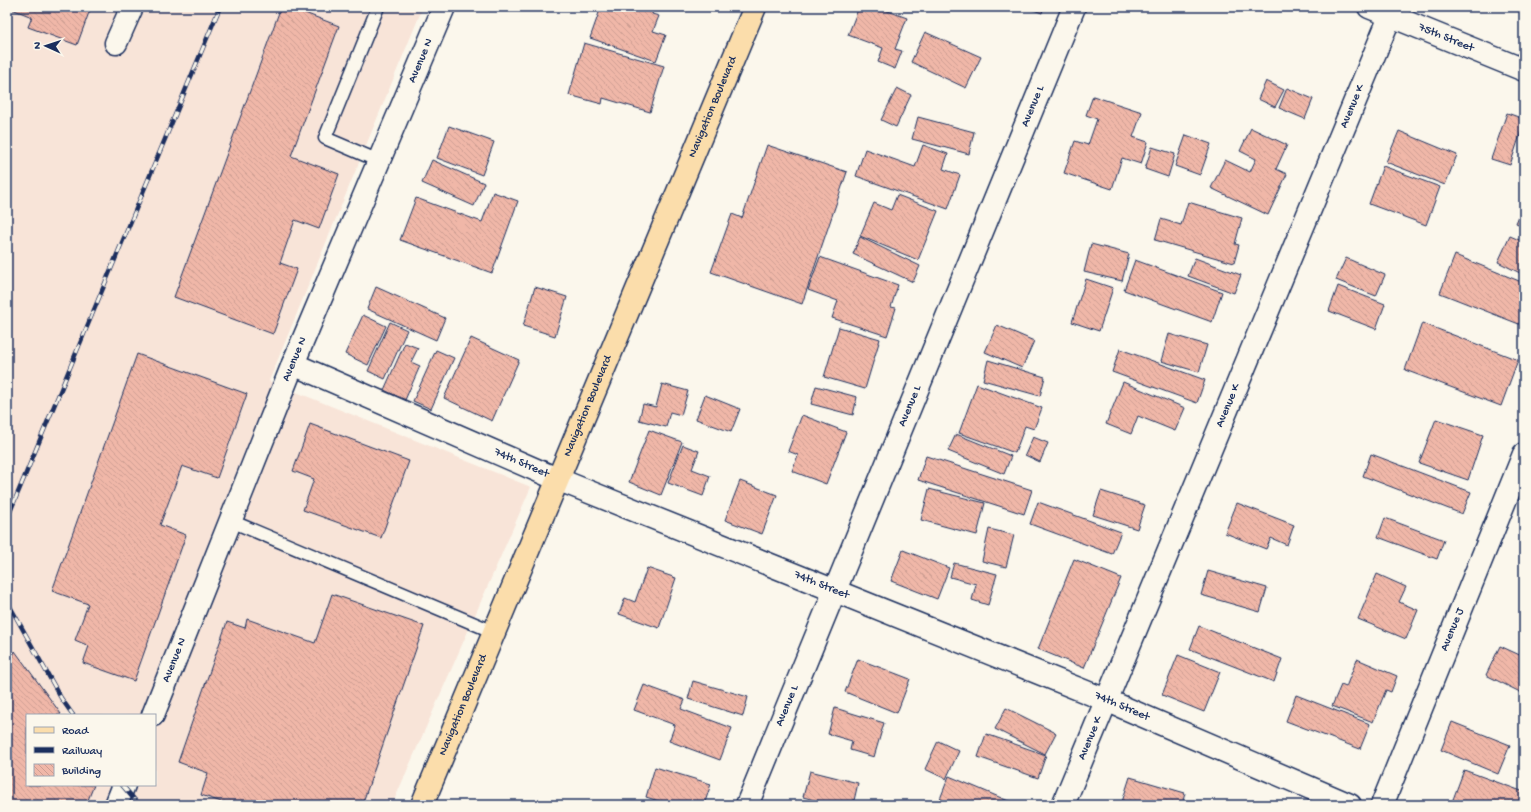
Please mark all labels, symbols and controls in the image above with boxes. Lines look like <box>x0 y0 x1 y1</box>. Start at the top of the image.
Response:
street label: 75th Street <box>1415 20 1477 56</box>
north arrow <box>26 26 66 66</box>
street label: Avenue N <box>406 36 437 85</box>
text: N <box>32 42 44 49</box>
street label: Navigation Boulevard <box>686 54 741 160</box>
street label: Avenue K <box>1337 82 1368 130</box>
street label: Avenue L <box>1019 83 1048 129</box>
street label: Avenue N <box>280 335 311 384</box>
street label: Navigation Boulevard <box>561 353 616 459</box>
street label: Avenue K <box>1213 381 1244 430</box>
street label: Avenue L <box>896 383 925 429</box>
street label: 74th Street <box>491 445 552 482</box>
street label: 74th Street <box>791 568 852 603</box>
street label: Avenue J <box>1438 606 1468 653</box>
street label: Avenue N <box>160 636 190 685</box>
street label: Navigation Boulevard <box>436 652 491 758</box>
street label: Avenue L <box>773 683 802 729</box>
street label: 74th Street <box>1091 689 1152 725</box>
street label: Avenue K <box>1075 713 1106 762</box>
legend <box>26 714 156 786</box>
text: Road <box>62 725 89 739</box>
text: Railway <box>62 745 102 759</box>
text: Building <box>61 765 101 779</box>

